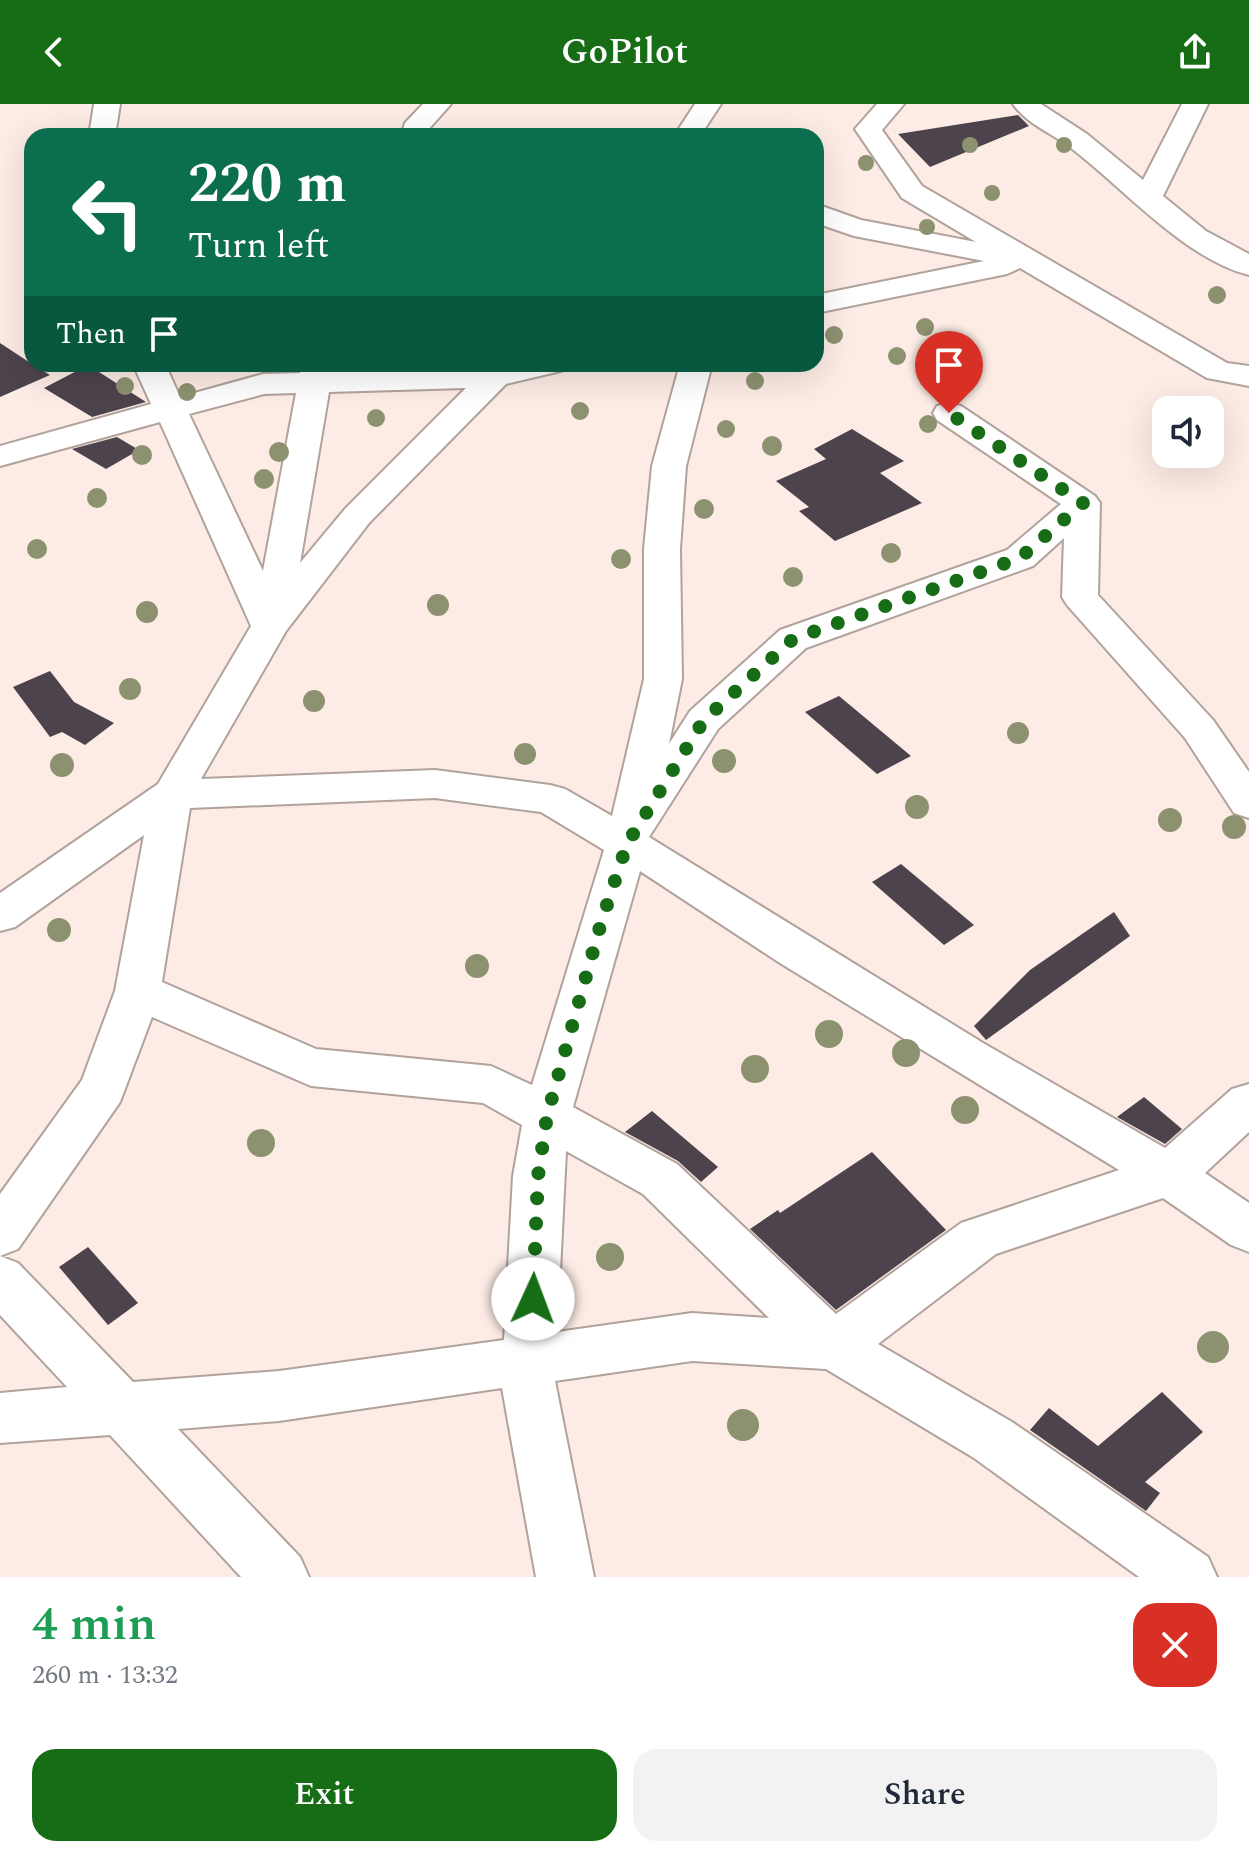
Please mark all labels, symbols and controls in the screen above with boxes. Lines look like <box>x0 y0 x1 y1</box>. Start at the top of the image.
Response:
text: GoPilot <box>561 25 688 80</box>
icon: back <box>32 30 76 74</box>
icon: share <box>1173 30 1217 74</box>
text: 220 m <box>188 142 347 227</box>
icon: left <box>56 160 160 264</box>
text: Turn left <box>188 219 329 274</box>
text: Then <box>56 311 126 357</box>
icon: arrive <box>142 312 186 356</box>
pin <box>915 331 983 413</box>
icon: arrive <box>927 343 971 387</box>
map controls <box>1152 396 1224 468</box>
button: sound <box>1152 396 1224 468</box>
position arrow <box>491 1257 575 1341</box>
text: 4 min <box>32 1588 157 1661</box>
button: close <box>1133 1603 1217 1687</box>
text: 260 m · 13:32 <box>32 1655 178 1695</box>
button: Exit <box>32 1749 617 1841</box>
button: Share <box>633 1749 1217 1841</box>

